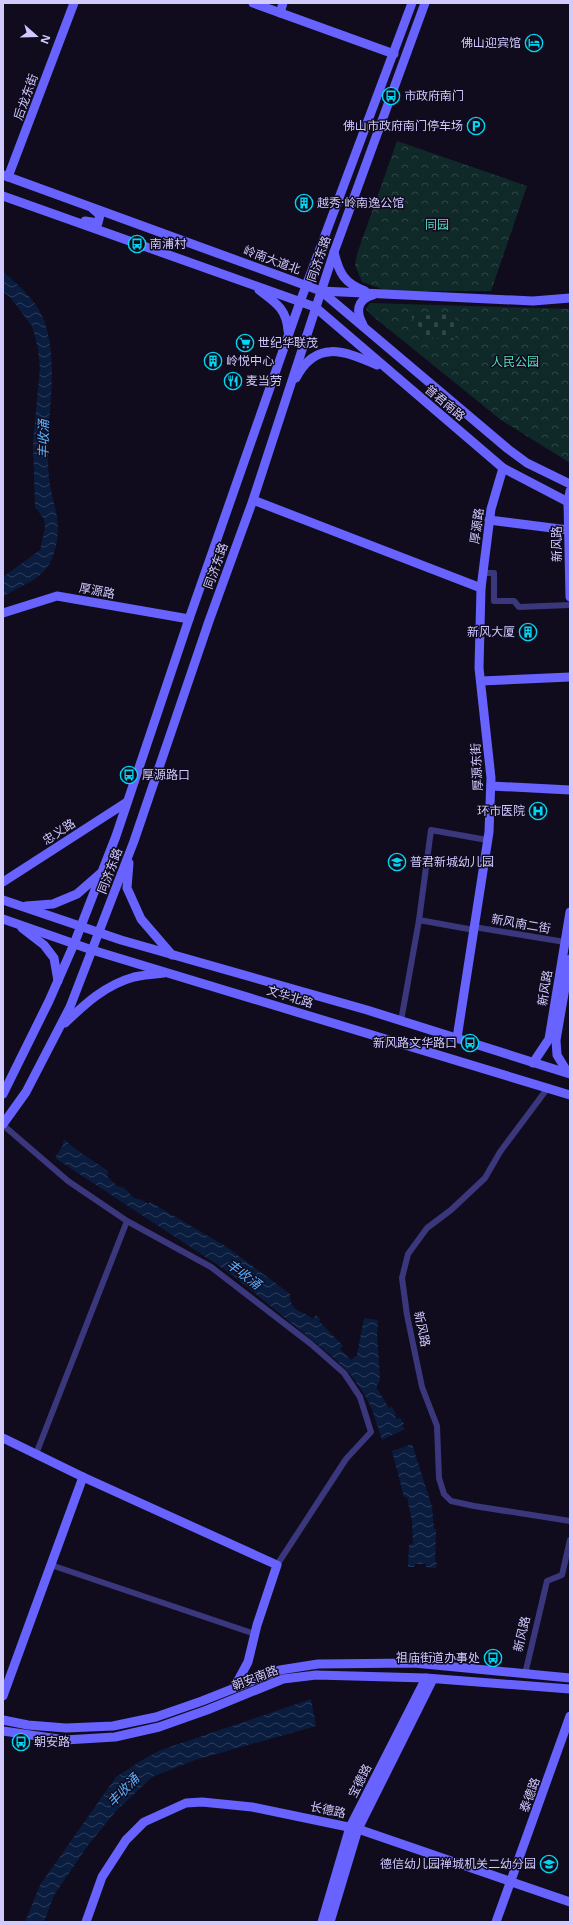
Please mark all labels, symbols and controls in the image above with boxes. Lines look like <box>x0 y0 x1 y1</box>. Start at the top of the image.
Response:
north arrow <box>16 16 56 56</box>
text: N <box>37 33 54 46</box>
hotel icon: 佛山迎宾馆 <box>524 33 544 53</box>
place label: 佛山迎宾馆 <box>461 34 521 51</box>
street label: 后龙东街 <box>9 71 42 122</box>
bus stop icon: 市政府南门 <box>381 86 401 106</box>
place label: 市政府南门 <box>404 87 464 104</box>
parking icon: 佛山市政府南门停车场 <box>466 116 486 136</box>
place label: 佛山市政府南门停车场 <box>343 117 463 134</box>
building icon: 越秀·岭南逸公馆 <box>294 193 314 213</box>
place label: 越秀·岭南逸公馆 <box>317 194 404 211</box>
park label: 同园 <box>425 216 449 233</box>
street label: 同济东路 <box>303 233 334 284</box>
bus stop icon: 南浦村 <box>127 234 147 254</box>
place label: 南浦村 <box>150 235 187 252</box>
street label: 岭南大道北 <box>241 241 303 278</box>
supermarket icon: 世纪华联茂 <box>235 333 255 353</box>
place label: 世纪华联茂 <box>258 334 318 351</box>
building icon: 岭悦中心 <box>203 351 223 371</box>
place label: 岭悦中心 <box>226 352 274 369</box>
park label: 人民公园 <box>491 353 539 370</box>
restaurant icon: 麦当劳 <box>223 371 243 391</box>
place label: 麦当劳 <box>246 372 282 389</box>
street label: 普君南路 <box>421 381 469 425</box>
water label: 丰收涌 <box>34 417 52 459</box>
street label: 厚源路 <box>466 507 487 545</box>
street label: 新风路 <box>548 526 565 562</box>
street label: 同济东路 <box>199 540 232 591</box>
street label: 厚源路 <box>78 579 116 602</box>
building icon: 新风大厦 <box>518 622 538 642</box>
place label: 新风大厦 <box>467 623 515 640</box>
street label: 厚源东街 <box>467 743 486 791</box>
bus stop icon: 厚源路口 <box>119 765 139 785</box>
place label: 厚源路口 <box>142 766 190 783</box>
hospital icon: 环市医院 <box>528 801 548 821</box>
place label: 环市医院 <box>477 802 525 819</box>
street label: 忠义路 <box>39 815 78 849</box>
street label: 同济东路 <box>93 845 126 896</box>
school or university icon: 普君新城幼儿园 <box>387 852 407 872</box>
place label: 普君新城幼儿园 <box>410 853 494 870</box>
street label: 新风南二街 <box>490 910 552 937</box>
street label: 新风路 <box>533 969 556 1007</box>
street label: 文华北路 <box>265 981 316 1012</box>
bus stop icon: 新风路文华路口 <box>460 1033 480 1053</box>
place label: 新风路文华路口 <box>373 1034 457 1051</box>
water label: 丰收涌 <box>223 1255 267 1294</box>
street label: 新风路 <box>410 1310 435 1348</box>
street label: 新风路 <box>509 1614 534 1653</box>
bus stop icon: 祖庙街道办事处 <box>483 1648 503 1668</box>
place label: 祖庙街道办事处 <box>396 1649 480 1666</box>
street label: 朝安南路 <box>229 1661 280 1694</box>
bus stop icon: 朝安路 <box>11 1732 31 1752</box>
place label: 朝安路 <box>34 1733 70 1750</box>
street label: 宝德路 <box>344 1761 375 1801</box>
water label: 丰收涌 <box>103 1768 144 1810</box>
street label: 泰德路 <box>515 1775 544 1815</box>
street label: 长德路 <box>309 1797 347 1822</box>
school or university icon: 德信幼儿园禅城机关二幼分园 <box>539 1854 559 1874</box>
place label: 德信幼儿园禅城机关二幼分园 <box>380 1855 536 1872</box>

